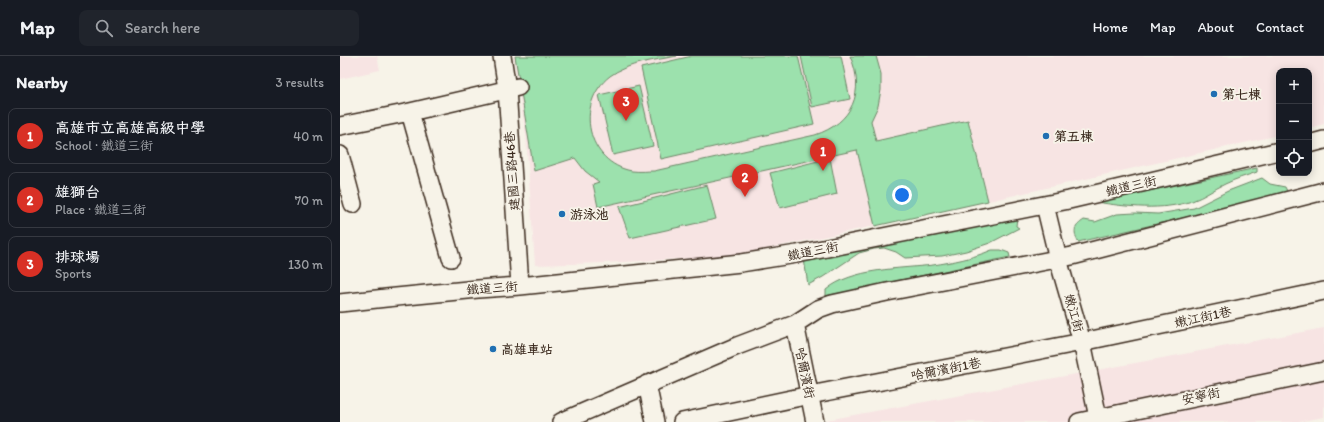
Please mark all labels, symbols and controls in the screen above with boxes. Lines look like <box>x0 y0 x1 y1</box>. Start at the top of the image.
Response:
search box <box>79 10 359 46</box>
text: Map <box>20 16 55 39</box>
icon: search <box>93 17 115 39</box>
text: Search here <box>125 19 200 37</box>
text: Home <box>1093 19 1128 36</box>
text: Map <box>1150 19 1176 36</box>
text: About <box>1198 19 1234 36</box>
text: Contact <box>1256 19 1304 36</box>
map controls <box>1276 68 1312 176</box>
button: + <box>1276 68 1312 104</box>
text: Nearby <box>16 72 68 92</box>
text: 3 results <box>275 75 324 90</box>
place label: 第七棟 <box>1222 87 1262 102</box>
pin: 3 <box>613 88 639 121</box>
marker: 第七棟 <box>1209 89 1219 99</box>
button: − <box>1276 104 1312 140</box>
text: 高雄市立高雄高級中學 <box>55 119 205 137</box>
text: 1 <box>27 129 33 144</box>
text: 40 m <box>293 129 323 144</box>
place label: 第五棟 <box>1054 129 1094 144</box>
street label: 建國三路46巷 <box>502 131 522 211</box>
marker: 第五棟 <box>1041 131 1051 141</box>
text: School · 鐵道三街 <box>55 138 153 153</box>
pin: 1 <box>810 138 836 171</box>
button: locate <box>1276 140 1312 176</box>
pin: 2 <box>732 164 758 197</box>
street label: 鐵道三街 <box>1104 173 1158 199</box>
text: 雄獅台 <box>55 183 100 201</box>
your location <box>892 185 912 205</box>
text: 2 <box>27 193 33 208</box>
text: 70 m <box>295 193 323 208</box>
text: Place · 鐵道三街 <box>55 202 146 217</box>
place label: 游泳池 <box>570 207 609 222</box>
marker: 游泳池 <box>557 209 567 219</box>
street label: 鐵道三街 <box>786 239 840 263</box>
text: 排球場 <box>55 248 100 266</box>
text: 3 <box>26 257 34 272</box>
text: 130 m <box>288 257 323 272</box>
text: Sports <box>55 266 91 281</box>
street label: 鐵道三街 <box>466 279 518 297</box>
street label: 嫩江街 <box>1061 292 1087 334</box>
street label: 嫩江街1巷 <box>1173 304 1233 330</box>
place label: 高雄車站 <box>501 342 553 357</box>
marker: 高雄車站 <box>488 344 498 354</box>
street label: 哈爾濱街 <box>792 346 818 400</box>
street label: 哈爾濱街1巷 <box>910 355 982 383</box>
street label: 安寧街 <box>1180 385 1222 407</box>

